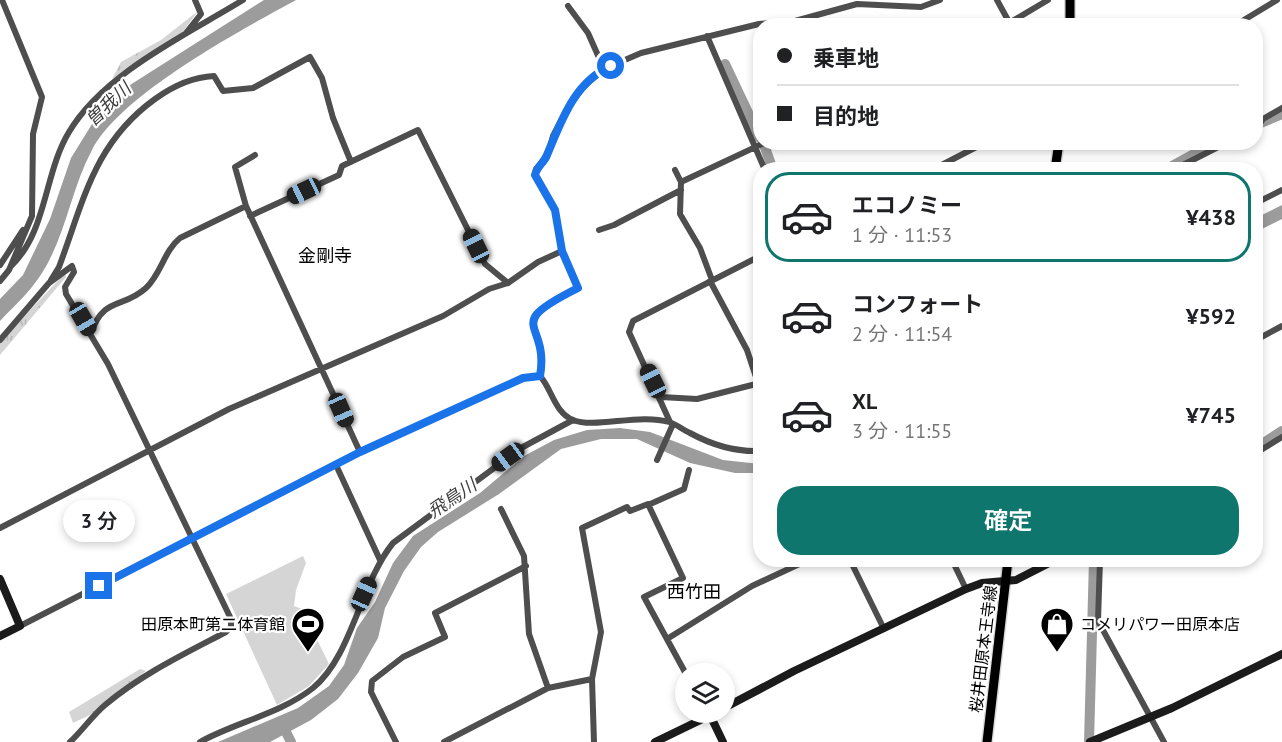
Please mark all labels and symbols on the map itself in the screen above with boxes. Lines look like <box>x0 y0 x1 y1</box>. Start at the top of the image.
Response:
route start <box>597 52 624 79</box>
water label: 曽我川 <box>80 76 137 131</box>
car <box>284 175 324 207</box>
car <box>460 226 492 266</box>
district label: 金剛寺 <box>298 244 352 267</box>
car <box>66 299 100 339</box>
car <box>637 361 669 401</box>
car <box>325 390 357 430</box>
car <box>488 439 528 475</box>
water label: 飛鳥川 <box>423 472 482 523</box>
callout: 3 分 <box>63 499 135 541</box>
route end <box>85 572 112 599</box>
car <box>348 574 380 614</box>
district label: 西竹田 <box>667 580 721 603</box>
street label: 桜井田原本王寺線 <box>965 584 1001 714</box>
sports icon: 田原本町第二体育館 <box>290 606 326 653</box>
shop icon: コメリパワー田原本店 <box>1039 606 1075 653</box>
place label: 田原本町第二体育館 <box>141 614 285 634</box>
place label: コメリパワー田原本店 <box>1080 614 1240 634</box>

